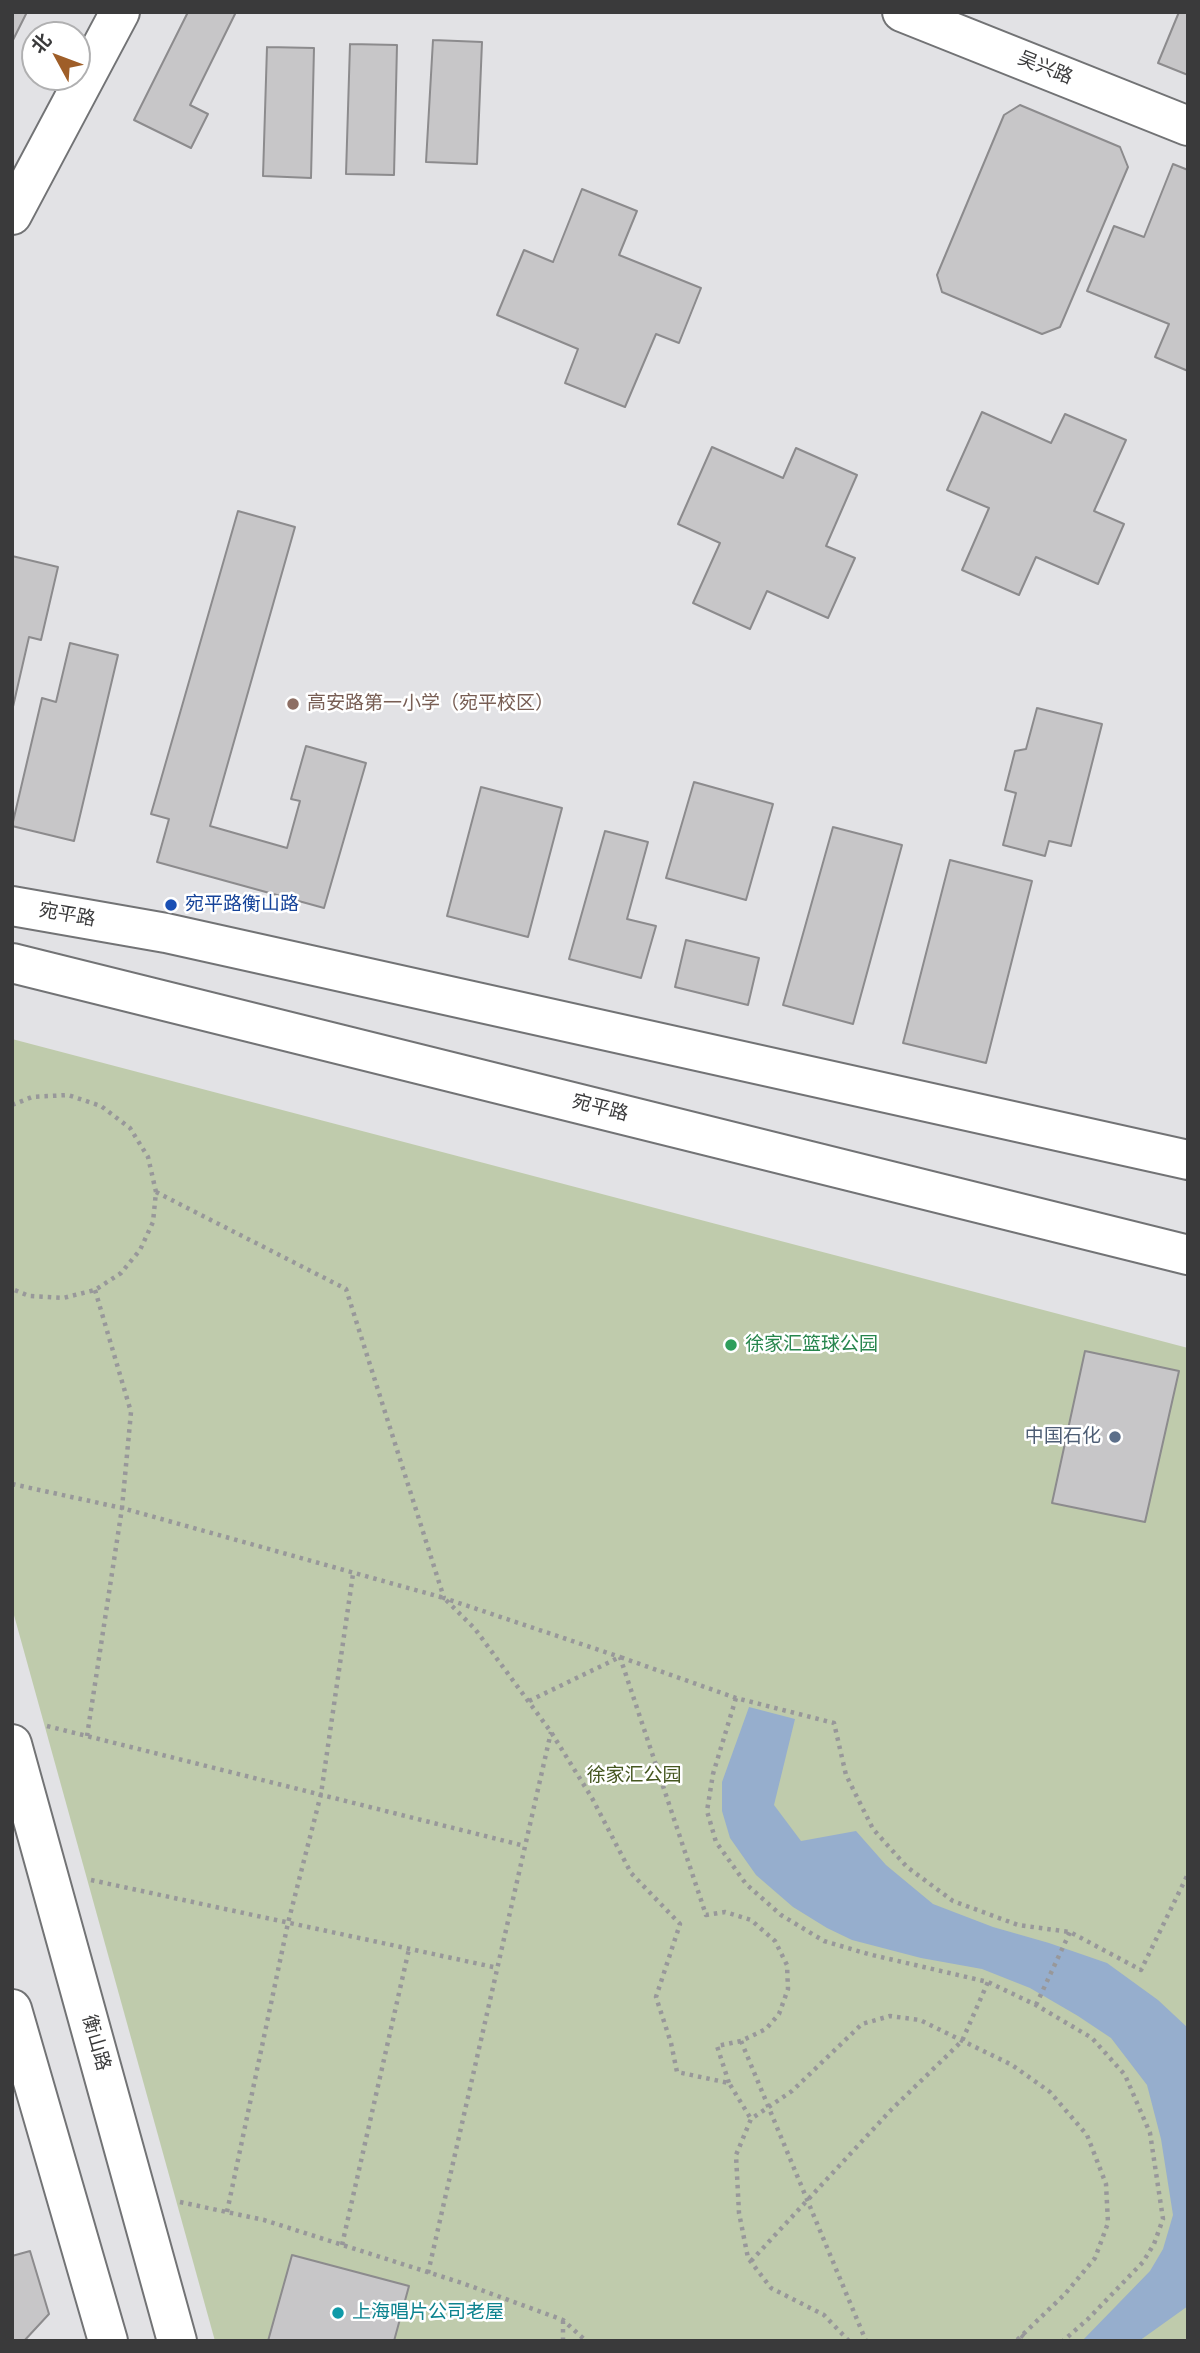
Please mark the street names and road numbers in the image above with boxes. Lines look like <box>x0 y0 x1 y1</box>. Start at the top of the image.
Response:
street label: 吴兴路 <box>1014 48 1076 90</box>
street label: 宛平路 <box>37 900 97 932</box>
street label: 宛平路 <box>570 1091 630 1127</box>
street label: 衡山路 <box>76 2012 114 2074</box>

